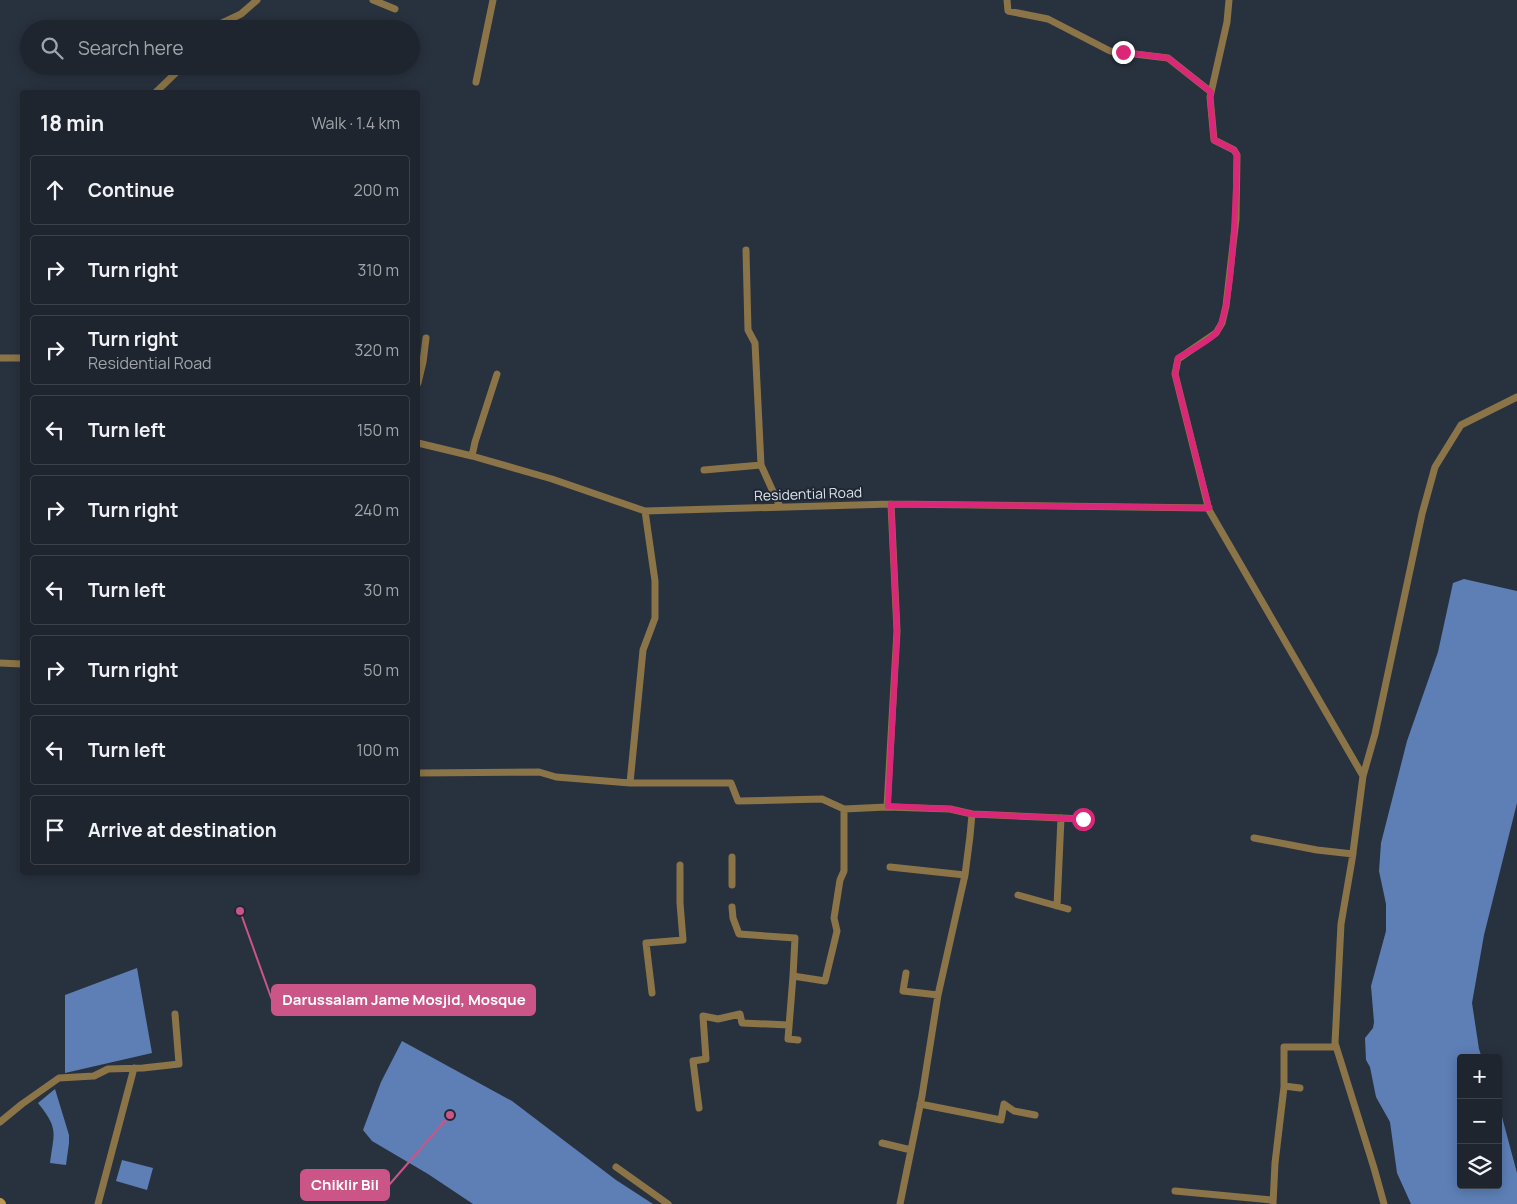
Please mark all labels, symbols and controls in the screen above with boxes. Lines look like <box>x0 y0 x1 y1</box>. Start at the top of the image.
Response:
search box <box>20 20 420 75</box>
icon: search <box>38 34 66 62</box>
text: Search here <box>78 35 184 61</box>
route end <box>1112 41 1135 64</box>
text: 18 min <box>40 109 104 137</box>
text: Walk · 1.4 km <box>311 112 400 134</box>
icon: ahead <box>41 176 69 204</box>
text: Continue <box>88 177 174 203</box>
text: 200 m <box>354 179 399 201</box>
icon: right <box>41 256 69 284</box>
text: Turn right <box>88 257 178 283</box>
text: 310 m <box>357 259 399 281</box>
text: Turn right <box>88 326 178 352</box>
icon: right <box>41 336 69 364</box>
text: 320 m <box>355 339 399 361</box>
text: Residential Road <box>88 352 212 374</box>
icon: left <box>41 416 69 444</box>
text: Turn left <box>88 417 166 443</box>
text: 150 m <box>357 419 399 441</box>
street label: Residential Road <box>754 482 862 505</box>
icon: right <box>41 496 69 524</box>
text: Turn right <box>88 497 178 523</box>
text: 240 m <box>354 499 399 521</box>
icon: left <box>41 576 69 604</box>
text: Turn left <box>88 577 166 603</box>
text: 30 m <box>364 579 399 601</box>
icon: right <box>41 656 69 684</box>
text: Turn right <box>88 657 178 683</box>
text: 50 m <box>363 659 399 681</box>
icon: left <box>41 736 69 764</box>
text: Turn left <box>88 737 166 763</box>
text: 100 m <box>356 739 399 761</box>
route start <box>1072 808 1095 831</box>
icon: arrive <box>41 816 69 844</box>
text: Arrive at destination <box>88 817 277 843</box>
callout: Darussalam Jame Mosjid, Mosque <box>272 985 535 1015</box>
text: Darussalam Jame Mosjid, Mosque <box>282 989 526 1010</box>
map controls <box>1457 1054 1502 1189</box>
button: + <box>1457 1054 1502 1099</box>
button: − <box>1457 1099 1502 1144</box>
button: layers <box>1457 1144 1502 1189</box>
callout: Chiklir Bil <box>301 1170 389 1200</box>
text: Chiklir Bil <box>311 1174 379 1195</box>

